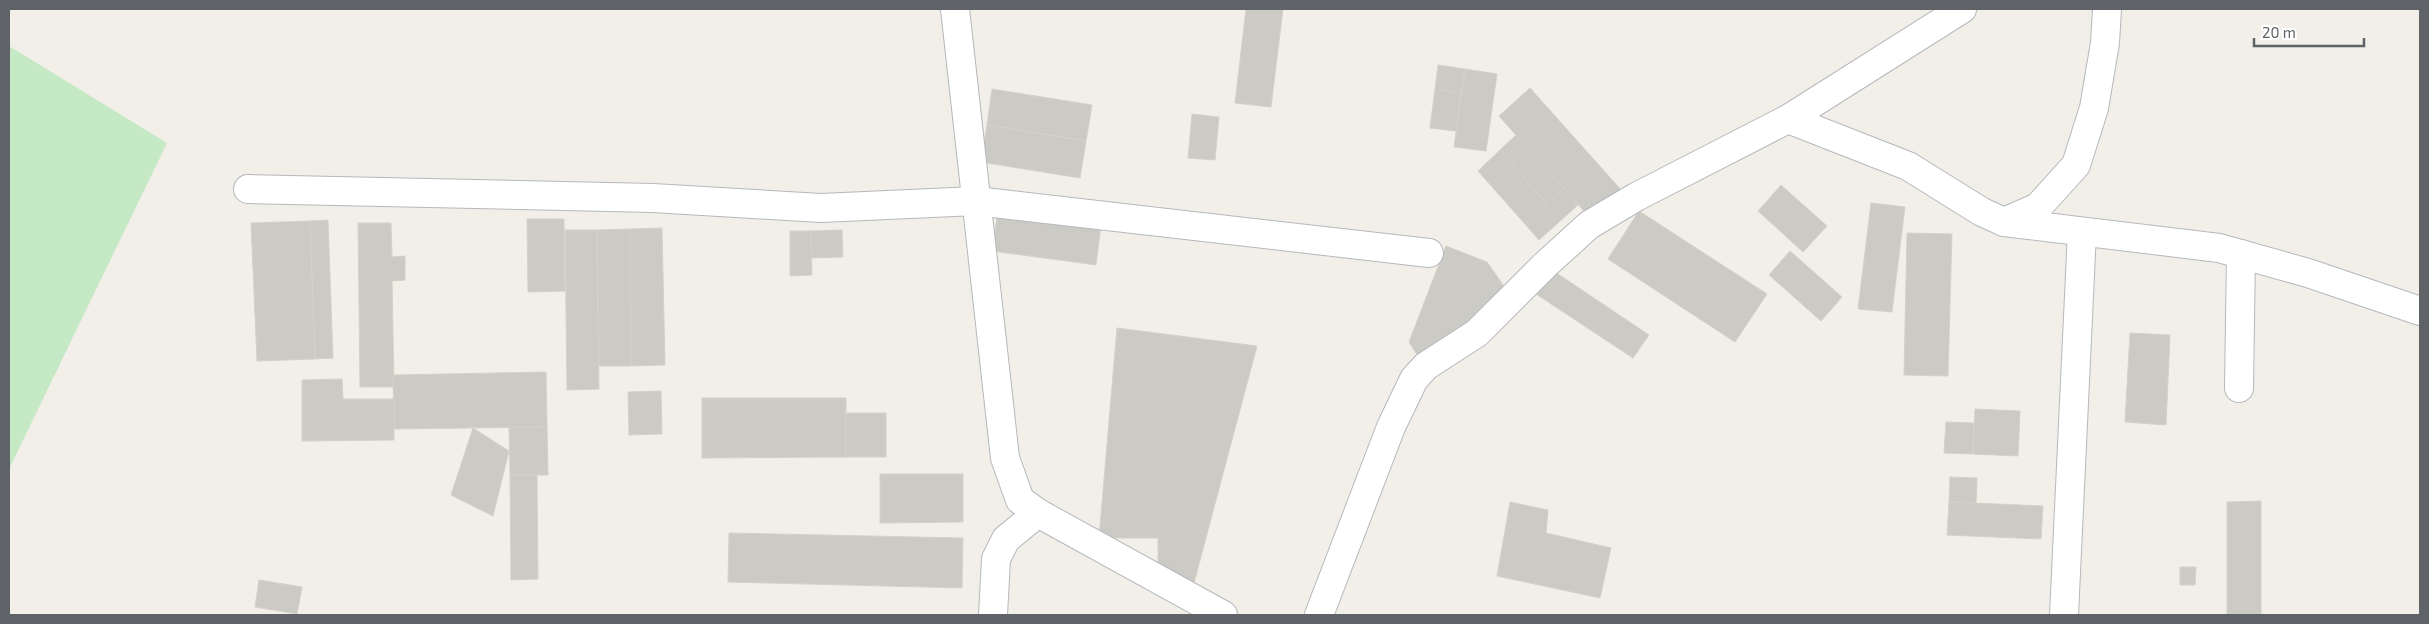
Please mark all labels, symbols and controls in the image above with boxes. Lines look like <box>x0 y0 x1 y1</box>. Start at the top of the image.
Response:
scale bar <box>2254 15 2364 47</box>
text: 20 m <box>2262 23 2296 41</box>

